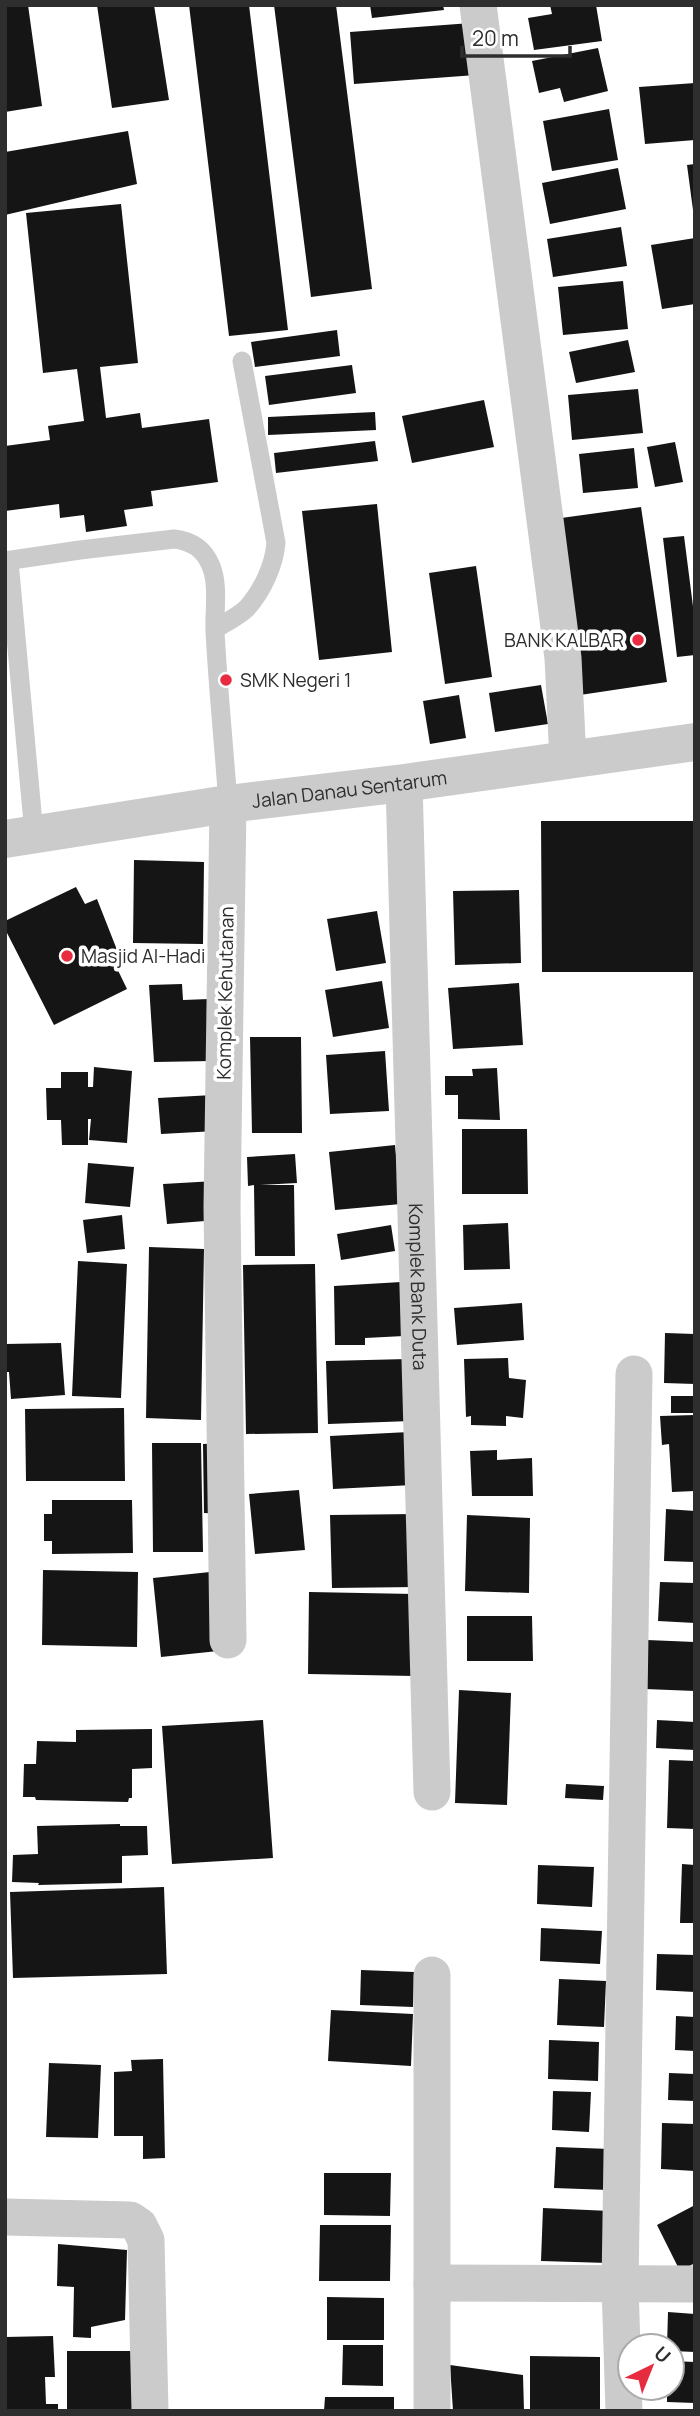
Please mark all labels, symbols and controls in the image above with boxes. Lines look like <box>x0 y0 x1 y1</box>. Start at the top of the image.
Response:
scale bar <box>462 14 570 58</box>
text: 20 m <box>472 24 519 52</box>
place label: BANK KALBAR <box>504 627 624 653</box>
marker: BANK KALBAR <box>630 632 646 648</box>
place label: SMK Negeri 1 <box>240 667 351 693</box>
marker: SMK Negeri 1 <box>218 672 234 688</box>
street label: Jalan Danau Sentarum <box>251 764 448 814</box>
street label: Komplek Kehutanan <box>210 906 240 1080</box>
place label: Masjid Al-Hadi <box>81 943 205 969</box>
marker: Masjid Al-Hadi <box>59 948 75 964</box>
street label: Komplek Bank Duta <box>403 1203 433 1371</box>
north arrow <box>616 2332 686 2402</box>
text: U <box>649 2340 676 2369</box>

